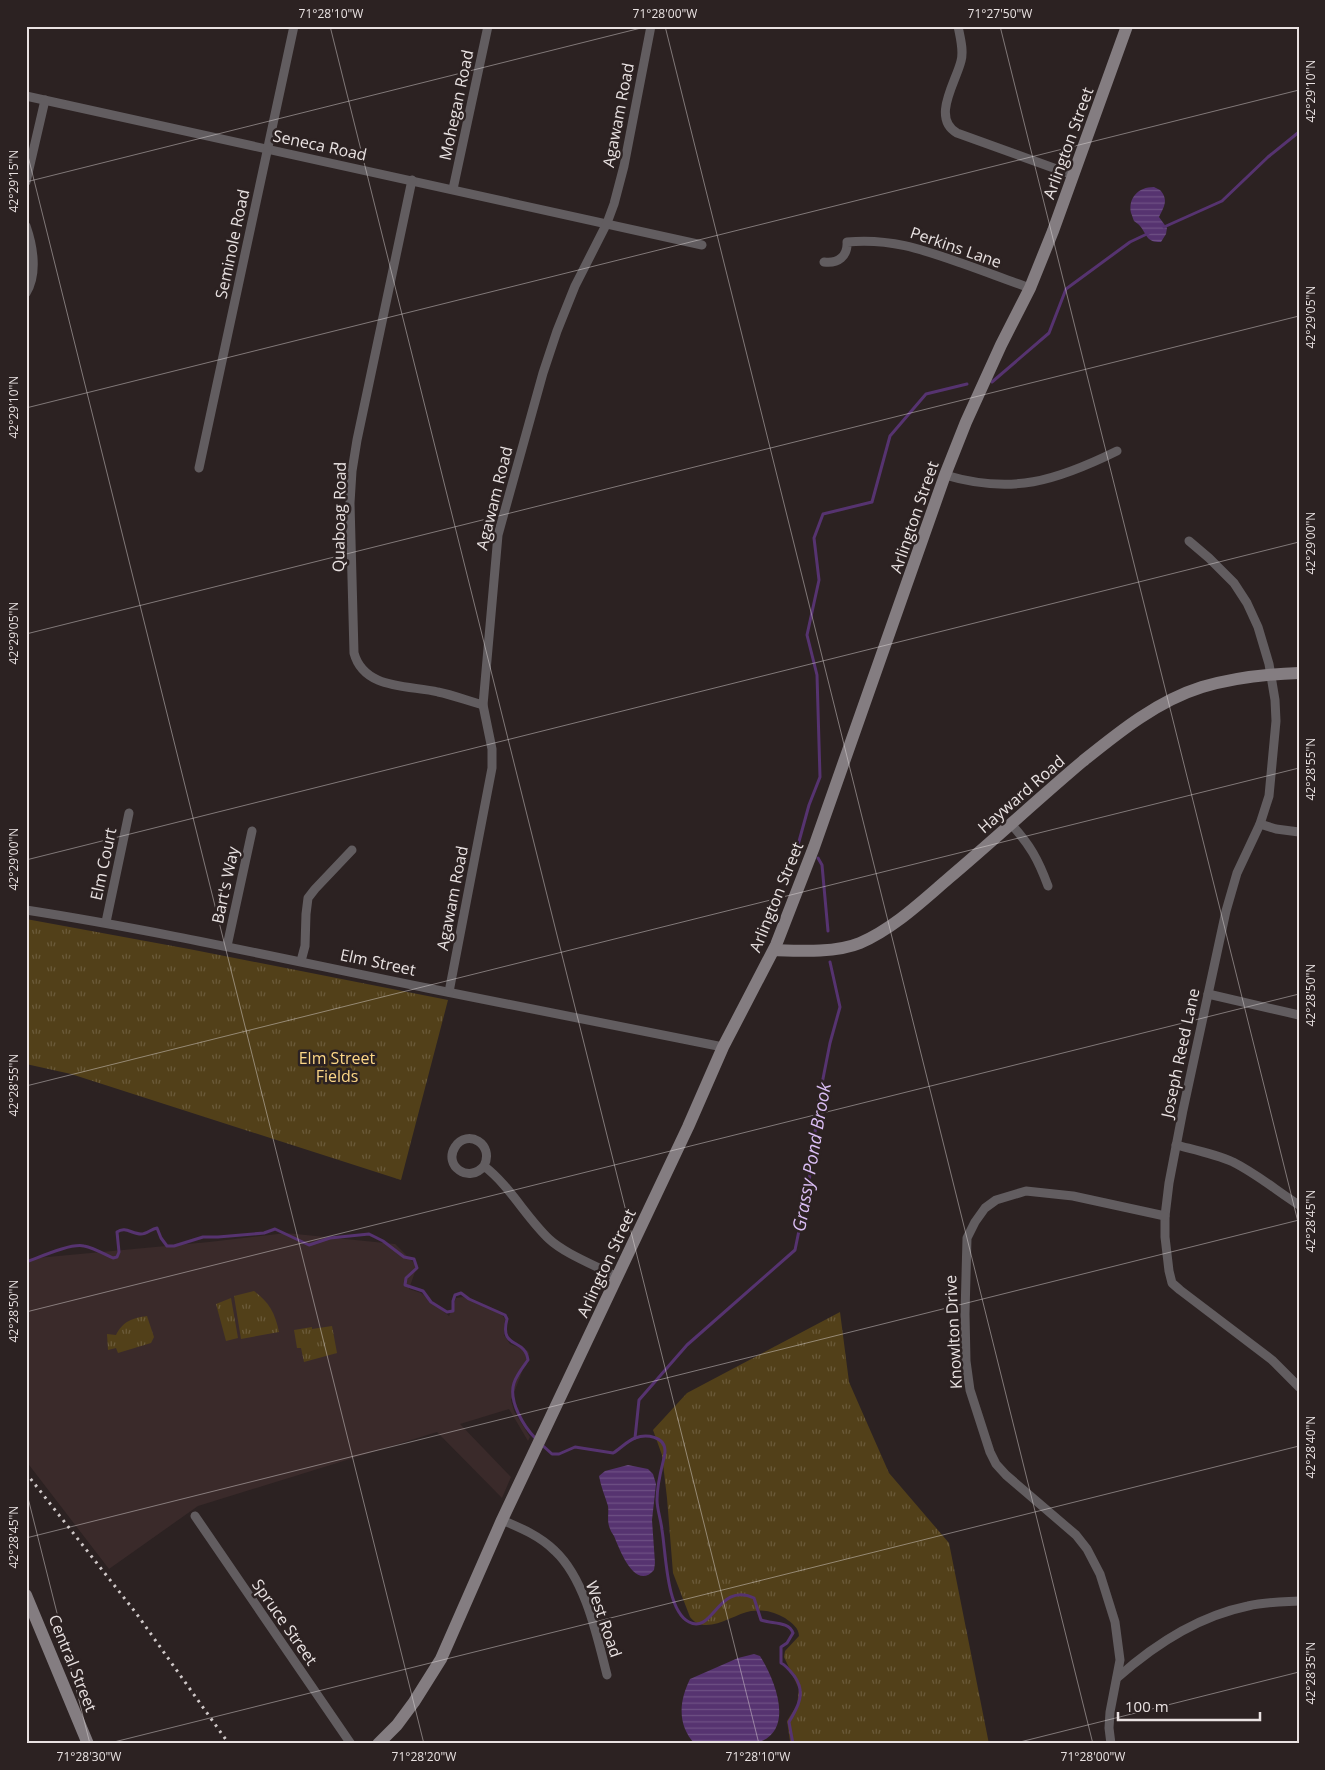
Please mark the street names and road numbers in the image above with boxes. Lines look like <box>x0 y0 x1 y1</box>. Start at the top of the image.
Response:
street label: Mohegan Road <box>434 48 478 162</box>
street label: Agawam Road <box>597 61 639 169</box>
street label: Arlington Street <box>1038 84 1098 202</box>
street label: Seneca Road <box>271 124 369 166</box>
street label: Seminole Road <box>210 187 254 301</box>
street label: Perkins Lane <box>907 221 1005 273</box>
street label: Agawam Road <box>470 444 518 552</box>
street label: Arlington Street <box>885 458 944 576</box>
street label: Quaboag Road <box>327 462 351 572</box>
street label: Hayward Road <box>973 750 1069 838</box>
street label: Elm Court <box>85 825 121 902</box>
street label: Arlington Street <box>744 838 808 955</box>
street label: Bart's Way <box>206 843 244 926</box>
street label: Agawam Road <box>431 844 473 952</box>
street label: Elm Street <box>338 943 418 981</box>
street label: Joseph Reed Lane <box>1155 986 1204 1122</box>
street label: Arlington Street <box>571 1205 641 1321</box>
street label: Knowlton Drive <box>939 1274 967 1390</box>
street label: Spruce Street <box>247 1575 323 1670</box>
street label: West Road <box>581 1578 627 1660</box>
street label: Central Street <box>44 1611 103 1715</box>

